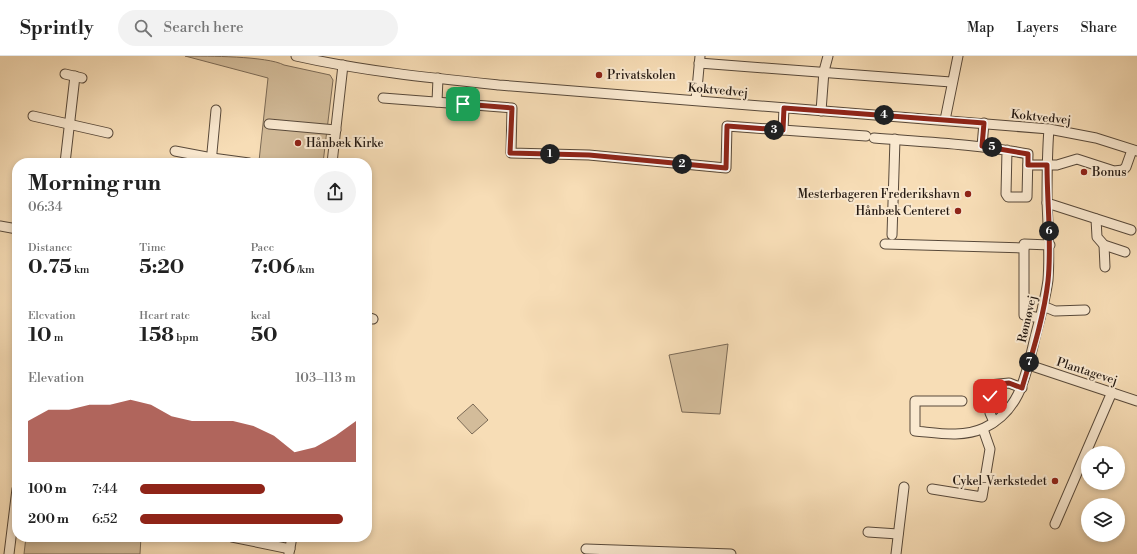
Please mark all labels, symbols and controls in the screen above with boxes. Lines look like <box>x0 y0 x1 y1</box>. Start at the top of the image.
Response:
search box <box>118 10 398 46</box>
text: Sprintly <box>20 16 94 40</box>
icon: search <box>132 17 154 39</box>
text: Search here <box>164 18 244 37</box>
text: Map <box>967 19 994 37</box>
text: Layers <box>1016 19 1059 37</box>
text: Share <box>1081 19 1117 37</box>
place label: Privatskolen <box>607 68 676 83</box>
marker: Privatskolen <box>594 70 604 80</box>
street label: Koktvedvej <box>687 80 749 101</box>
pin <box>446 87 480 121</box>
icon: arrive <box>452 93 474 115</box>
pin: 4 <box>874 105 894 125</box>
street label: Koktvedvej <box>1010 107 1072 128</box>
text: 4 <box>880 108 888 122</box>
pin: 3 <box>764 120 784 140</box>
text: 3 <box>771 123 777 137</box>
place label: Hånbæk Kirke <box>306 136 383 151</box>
pin: 5 <box>982 137 1002 157</box>
marker: Hånbæk Kirke <box>293 138 303 148</box>
text: 5 <box>989 140 995 154</box>
pin: 1 <box>540 144 560 164</box>
text: 1 <box>547 147 553 161</box>
pin: 2 <box>672 154 692 174</box>
text: 2 <box>679 157 685 171</box>
place label: Bonus <box>1091 165 1126 180</box>
marker: Bonus <box>1079 167 1089 177</box>
text: Morning run <box>28 170 161 197</box>
button: share <box>314 171 356 213</box>
place label: Mesterbageren Frederikshavn <box>797 187 960 202</box>
marker: Mesterbageren Frederikshavn <box>963 189 973 199</box>
text: 06:34 <box>28 199 63 215</box>
place label: Hånbæk Centeret <box>855 204 951 219</box>
marker: Hånbæk Centeret <box>953 206 963 216</box>
pin: 6 <box>1039 221 1059 241</box>
text: 6 <box>1046 224 1052 238</box>
text: Distance <box>28 241 72 255</box>
text: Time <box>139 241 166 255</box>
text: Pace <box>251 241 274 255</box>
text: 0.75 <box>28 255 72 280</box>
text: 5:20 <box>139 255 184 280</box>
text: 7:06 <box>251 255 295 280</box>
text: km <box>72 263 89 277</box>
text: /km <box>295 263 315 277</box>
street label: Rømøvej <box>1015 294 1040 344</box>
text: Elevation <box>28 309 76 323</box>
text: Heart rate <box>139 309 190 323</box>
text: kcal <box>251 309 271 323</box>
text: 10 <box>28 323 52 348</box>
text: 158 <box>139 323 174 348</box>
text: 50 <box>251 323 278 348</box>
text: m <box>52 331 63 345</box>
text: bpm <box>174 331 199 345</box>
pin: 7 <box>1019 352 1039 372</box>
text: 7 <box>1026 355 1032 369</box>
street label: Plantagevej <box>1054 355 1119 388</box>
text: Elevation <box>28 370 84 386</box>
text: 103–113 m <box>295 370 356 386</box>
pin <box>973 379 1007 413</box>
icon: check <box>979 385 1001 407</box>
map controls <box>1081 446 1125 542</box>
button: locate <box>1081 446 1125 490</box>
place label: Cykel-Værkstedet <box>952 474 1048 489</box>
marker: Cykel-Værkstedet <box>1050 476 1060 486</box>
text: 100 m <box>28 481 67 497</box>
text: 7:44 <box>92 481 117 497</box>
button: layers <box>1081 498 1125 542</box>
text: 200 m <box>28 511 69 527</box>
text: 6:52 <box>92 511 117 527</box>

